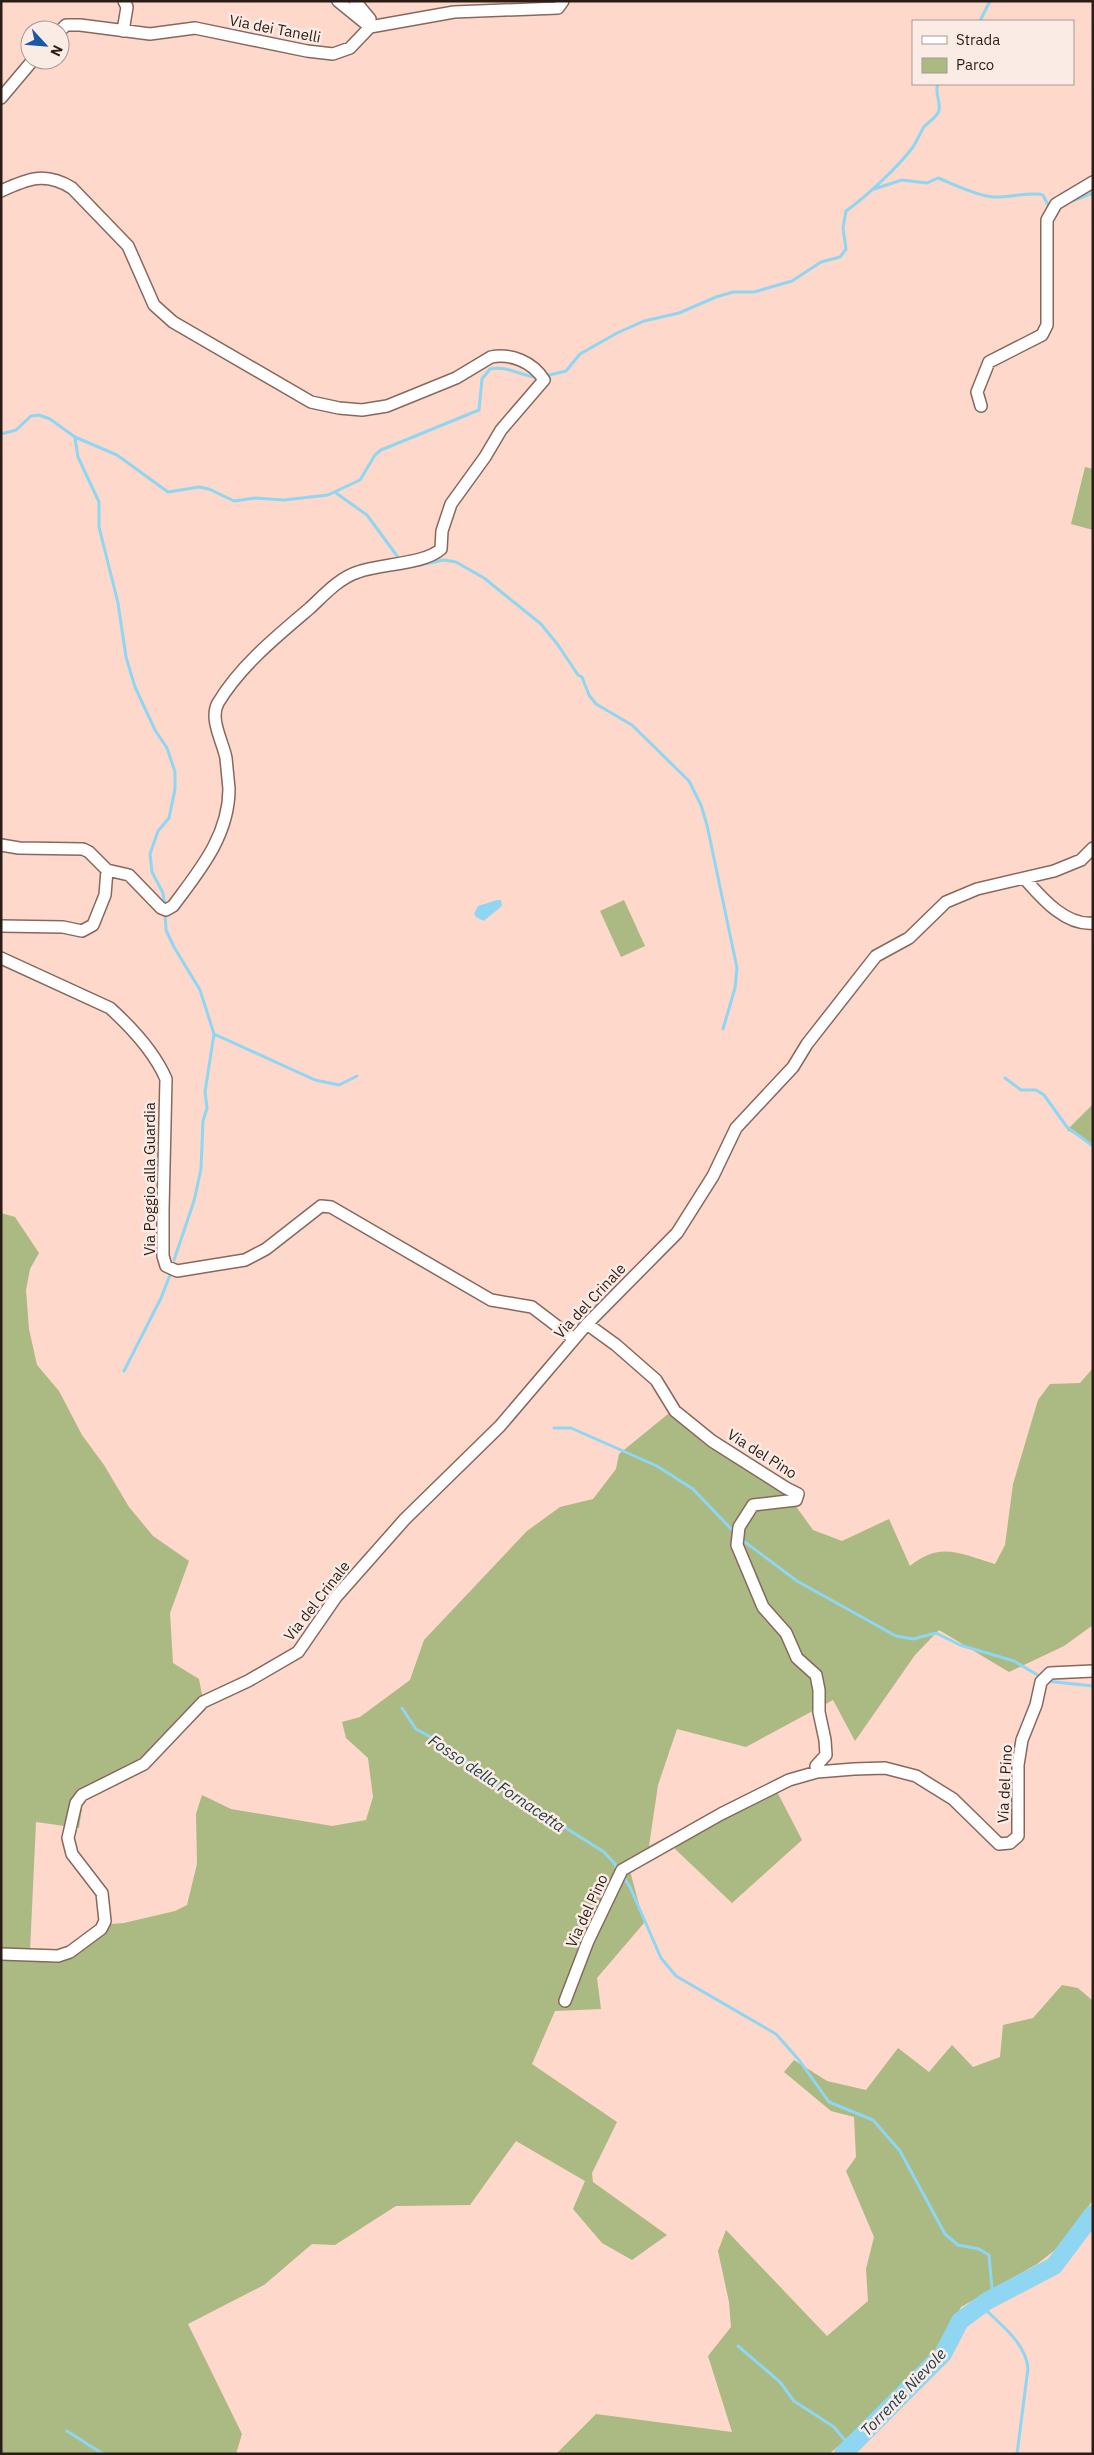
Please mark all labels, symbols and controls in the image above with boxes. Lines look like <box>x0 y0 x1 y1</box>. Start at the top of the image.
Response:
street label: Via dei Tanelli <box>228 10 322 47</box>
north arrow <box>20 20 70 70</box>
legend <box>912 20 1074 85</box>
text: Strada <box>956 30 1000 49</box>
text: N <box>46 42 67 59</box>
text: Parco <box>956 55 994 74</box>
street label: Via Poggio alla Guardia <box>140 1102 159 1256</box>
street label: Via del Crinale <box>550 1259 629 1342</box>
street label: Via del Pino <box>724 1425 801 1483</box>
street label: Via del Crinale <box>279 1557 354 1645</box>
water label: Fosso della Fornacetta <box>425 1730 569 1836</box>
street label: Via del Pino <box>993 1744 1016 1824</box>
street label: Via del Pino <box>561 1871 612 1950</box>
water label: Torrente Nievole <box>856 2344 950 2440</box>

